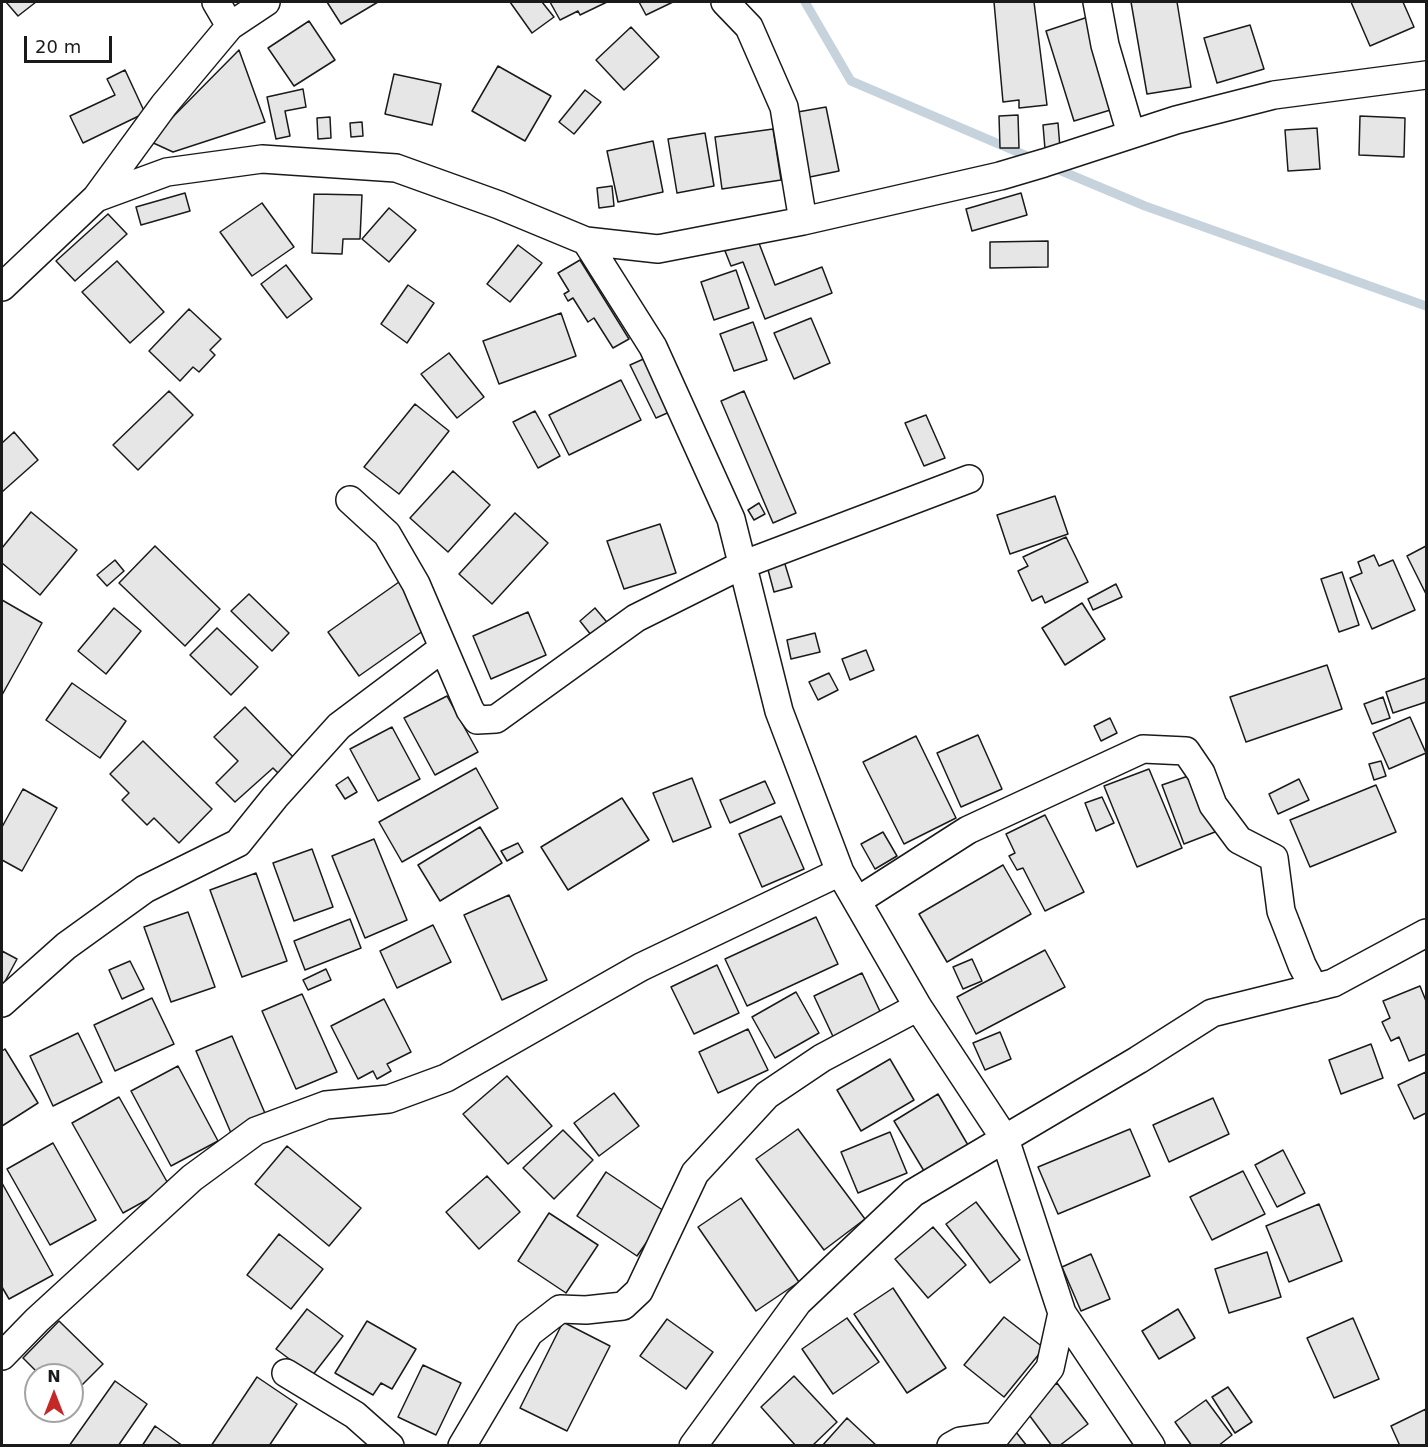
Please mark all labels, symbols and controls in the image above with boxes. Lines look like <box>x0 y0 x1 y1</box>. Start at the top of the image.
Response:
scale bar <box>27 24 116 62</box>
text: 20 m <box>35 36 81 57</box>
north arrow <box>24 1363 84 1423</box>
text: N <box>47 1367 61 1386</box>

